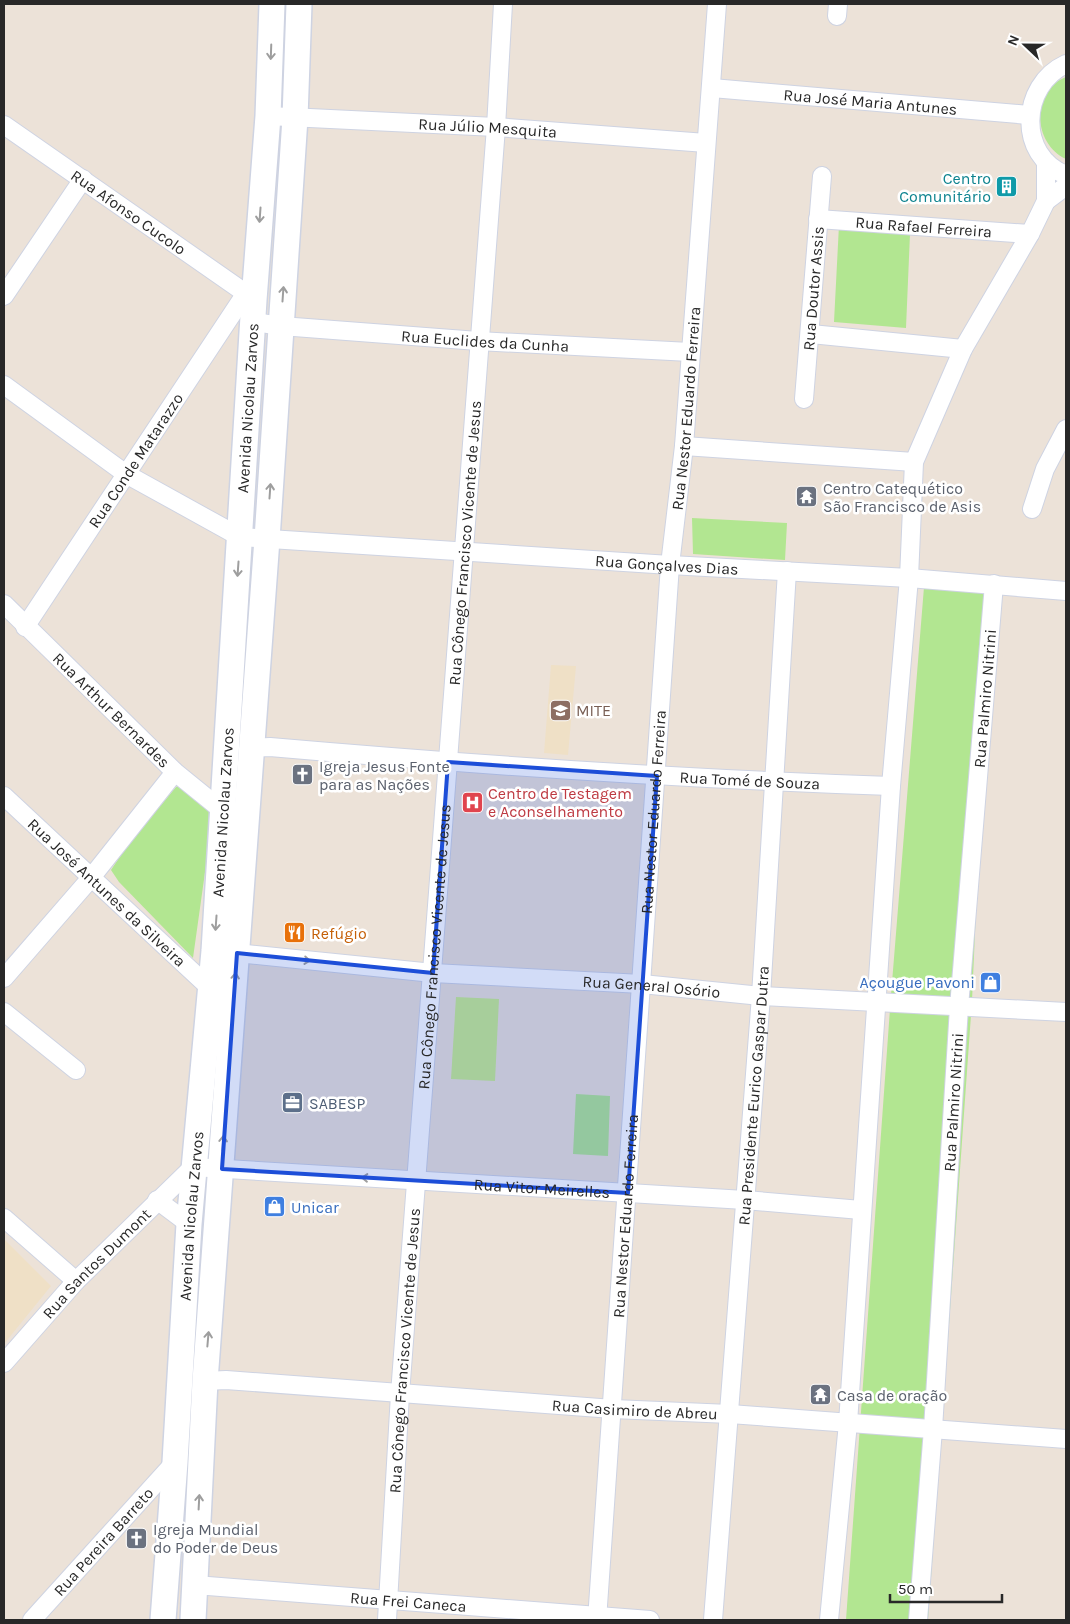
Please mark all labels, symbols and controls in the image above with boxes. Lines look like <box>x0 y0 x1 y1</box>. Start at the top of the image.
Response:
north arrow <box>1000 20 1050 70</box>
text: N <box>1004 32 1023 48</box>
one-way arrow <box>266 44 275 60</box>
street label: Rua José Maria Antunes <box>783 85 958 118</box>
street label: Rua Júlio Mesquita <box>418 114 558 141</box>
street label: Rua Afonso Cucolo <box>68 165 190 258</box>
place label: Centro Comunitário <box>899 169 991 206</box>
building icon: Centro Comunitário <box>995 175 1019 199</box>
one-way arrow <box>256 206 265 222</box>
street label: Rua Rafael Ferreira <box>855 212 993 241</box>
street label: Rua Doutor Assis <box>798 225 827 351</box>
one-way arrow <box>279 286 288 302</box>
street label: Rua Nestor Eduardo Ferreira <box>667 306 704 511</box>
street label: Avenida Nicolau Zarvos <box>233 322 262 494</box>
street label: Rua Euclides da Cunha <box>401 326 570 355</box>
street label: Rua Conde Matarazzo <box>84 389 187 531</box>
street label: Rua Cônego Francisco Vicente de Jesus <box>444 400 485 686</box>
place label: Centro Catequético São Francisco de Asis <box>823 479 981 516</box>
one-way arrow <box>266 483 275 499</box>
temple icon: Centro Catequético São Francisco de Asis <box>795 485 819 509</box>
street label: Rua Gonçalves Dias <box>595 551 739 578</box>
one-way arrow <box>234 561 243 577</box>
street label: Rua Palmiro Nitrini <box>969 628 1000 769</box>
street label: Rua Arthur Bernardes <box>49 648 174 771</box>
school or university icon: MITE <box>548 698 572 722</box>
place label: MITE <box>576 701 611 720</box>
street label: Rua Nestor Eduardo Ferreira <box>636 709 669 915</box>
street label: Avenida Nicolau Zarvos <box>208 727 237 898</box>
place label: Igreja Jesus Fonte para as Nações <box>319 757 450 794</box>
church icon: Igreja Jesus Fonte para as Nações <box>291 763 315 787</box>
street label: Rua Tomé de Souza <box>679 767 820 793</box>
place label: Centro de Testagem e Aconselhamento <box>488 784 632 821</box>
hospital icon: Centro de Testagem e Aconselhamento <box>460 790 484 814</box>
street label: Rua Cônego Francisco Vicente de Jesus <box>414 803 454 1090</box>
street label: Rua José Antunes da Silveira <box>24 814 190 970</box>
one-way arrow <box>211 915 220 931</box>
restaurant icon: Refúgio <box>283 921 307 945</box>
place label: Refúgio <box>311 924 367 943</box>
one-way arrow <box>295 955 311 965</box>
street label: Rua Presidente Eurico Gaspar Dutra <box>734 965 772 1226</box>
shop icon: Açougue Pavoni <box>979 970 1003 994</box>
street label: Rua General Osório <box>582 971 721 1001</box>
one-way arrow <box>231 973 240 989</box>
place label: Açougue Pavoni <box>860 973 975 992</box>
street label: Rua Palmiro Nitrini <box>939 1032 967 1172</box>
office icon: SABESP <box>281 1091 305 1115</box>
place label: SABESP <box>309 1094 365 1113</box>
street label: Rua Nestor Eduardo Ferreira <box>608 1113 641 1319</box>
street label: Avenida Nicolau Zarvos <box>175 1130 207 1302</box>
one-way arrow <box>218 1135 227 1151</box>
one-way arrow <box>361 1173 377 1182</box>
street label: Rua Vitor Meirelles <box>473 1174 611 1201</box>
shop icon: Unicar <box>263 1195 287 1219</box>
place label: Unicar <box>291 1198 339 1217</box>
street label: Rua Santos Dumont <box>38 1204 155 1322</box>
street label: Rua Cônego Francisco Vicente de Jesus <box>385 1207 424 1494</box>
one-way arrow <box>204 1332 213 1348</box>
temple icon: Casa de oração <box>809 1383 833 1407</box>
place label: Casa de oração <box>837 1386 947 1405</box>
street label: Rua Casimiro de Abreu <box>551 1395 718 1423</box>
street label: Rua Pereira Barreto <box>49 1483 157 1600</box>
one-way arrow <box>195 1494 204 1510</box>
place label: Igreja Mundial do Poder de Deus <box>153 1520 278 1557</box>
church icon: Igreja Mundial do Poder de Deus <box>125 1526 149 1550</box>
scale bar <box>890 1572 1002 1604</box>
text: 50 m <box>898 1580 933 1598</box>
street label: Rua Frei Caneca <box>349 1587 467 1615</box>

